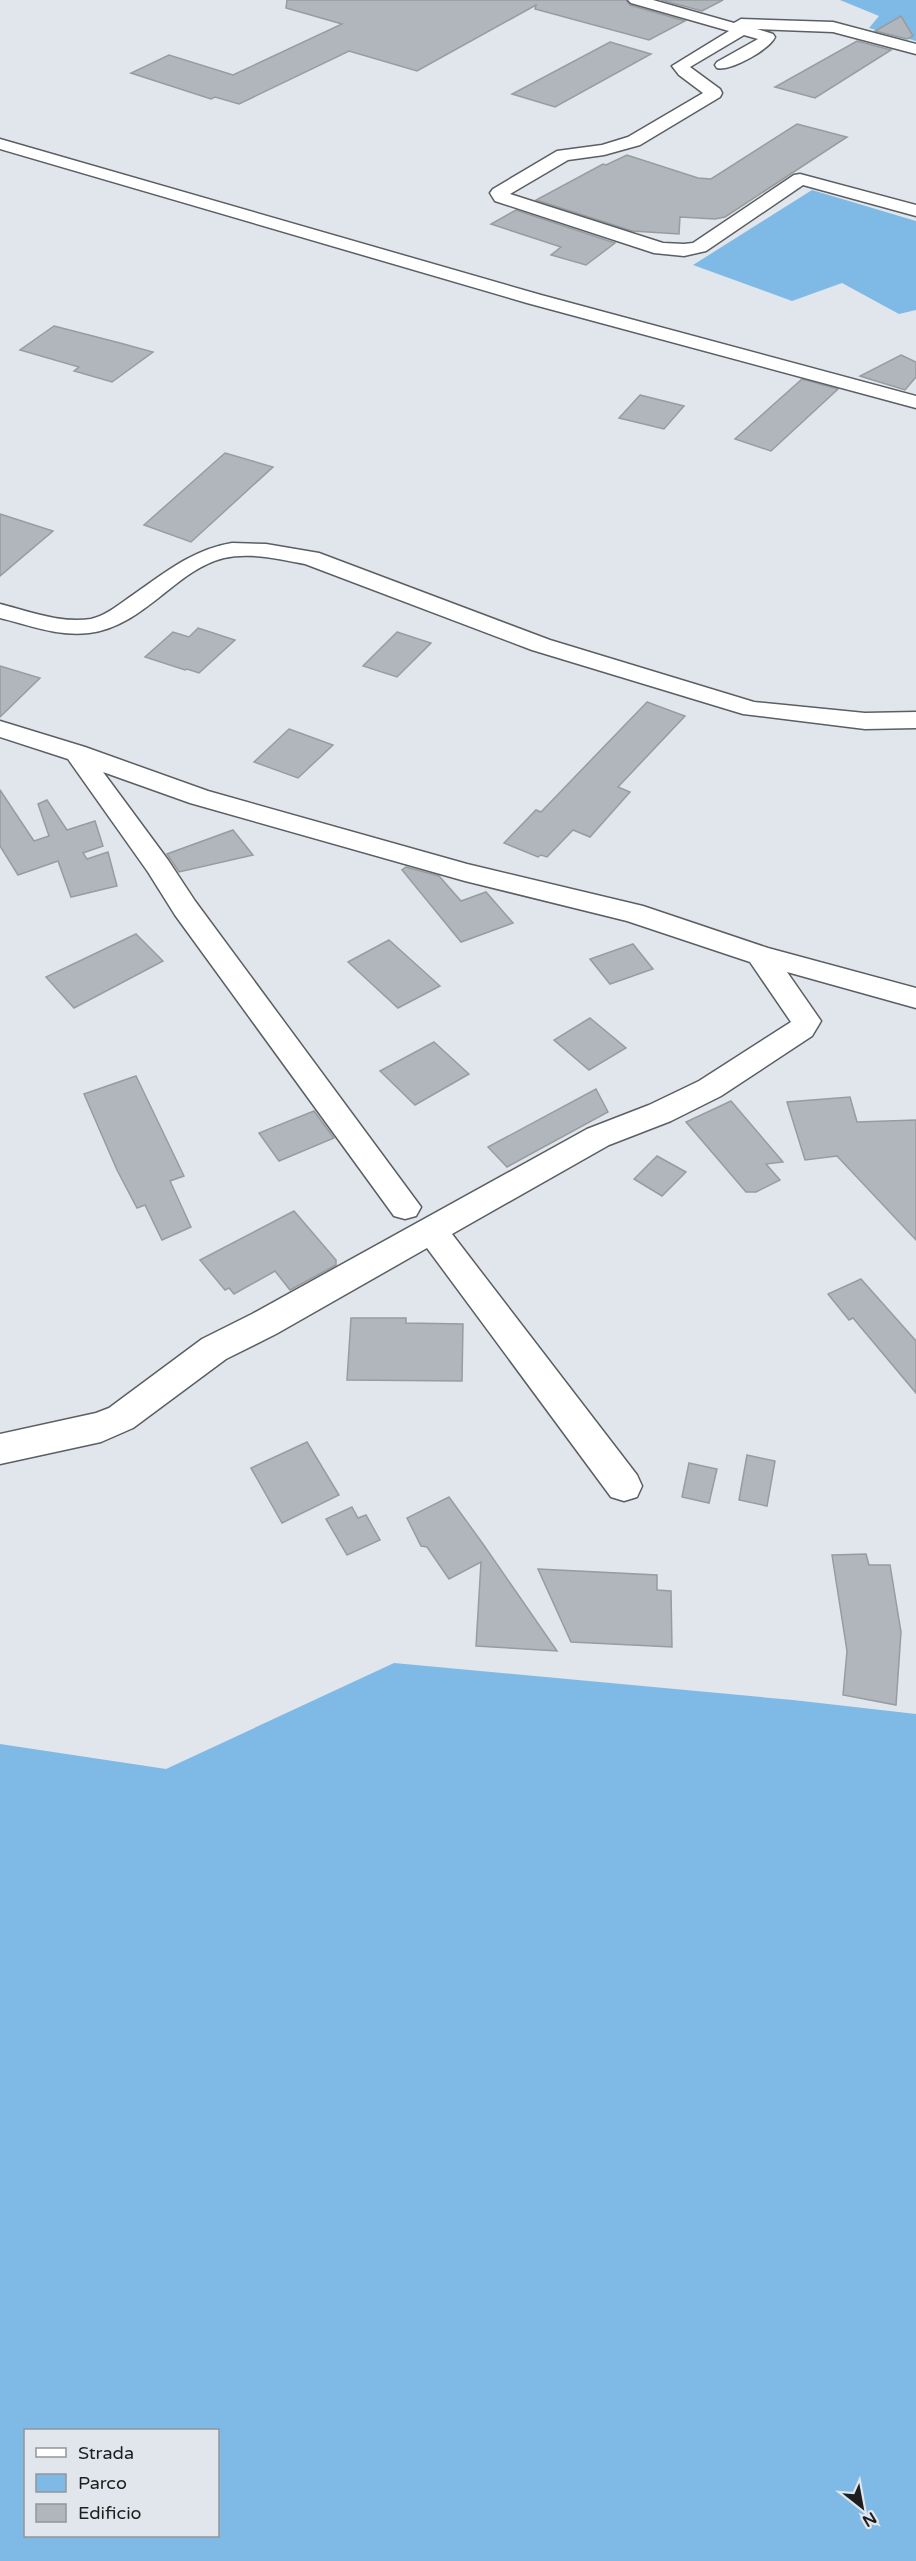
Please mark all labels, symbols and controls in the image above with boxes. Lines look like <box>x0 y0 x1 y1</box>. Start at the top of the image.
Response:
legend <box>24 2429 219 2537</box>
text: Strada <box>78 2442 134 2464</box>
text: Parco <box>78 2472 127 2494</box>
north arrow <box>832 2477 892 2537</box>
text: Edificio <box>78 2502 142 2524</box>
text: N <box>859 2507 880 2531</box>

